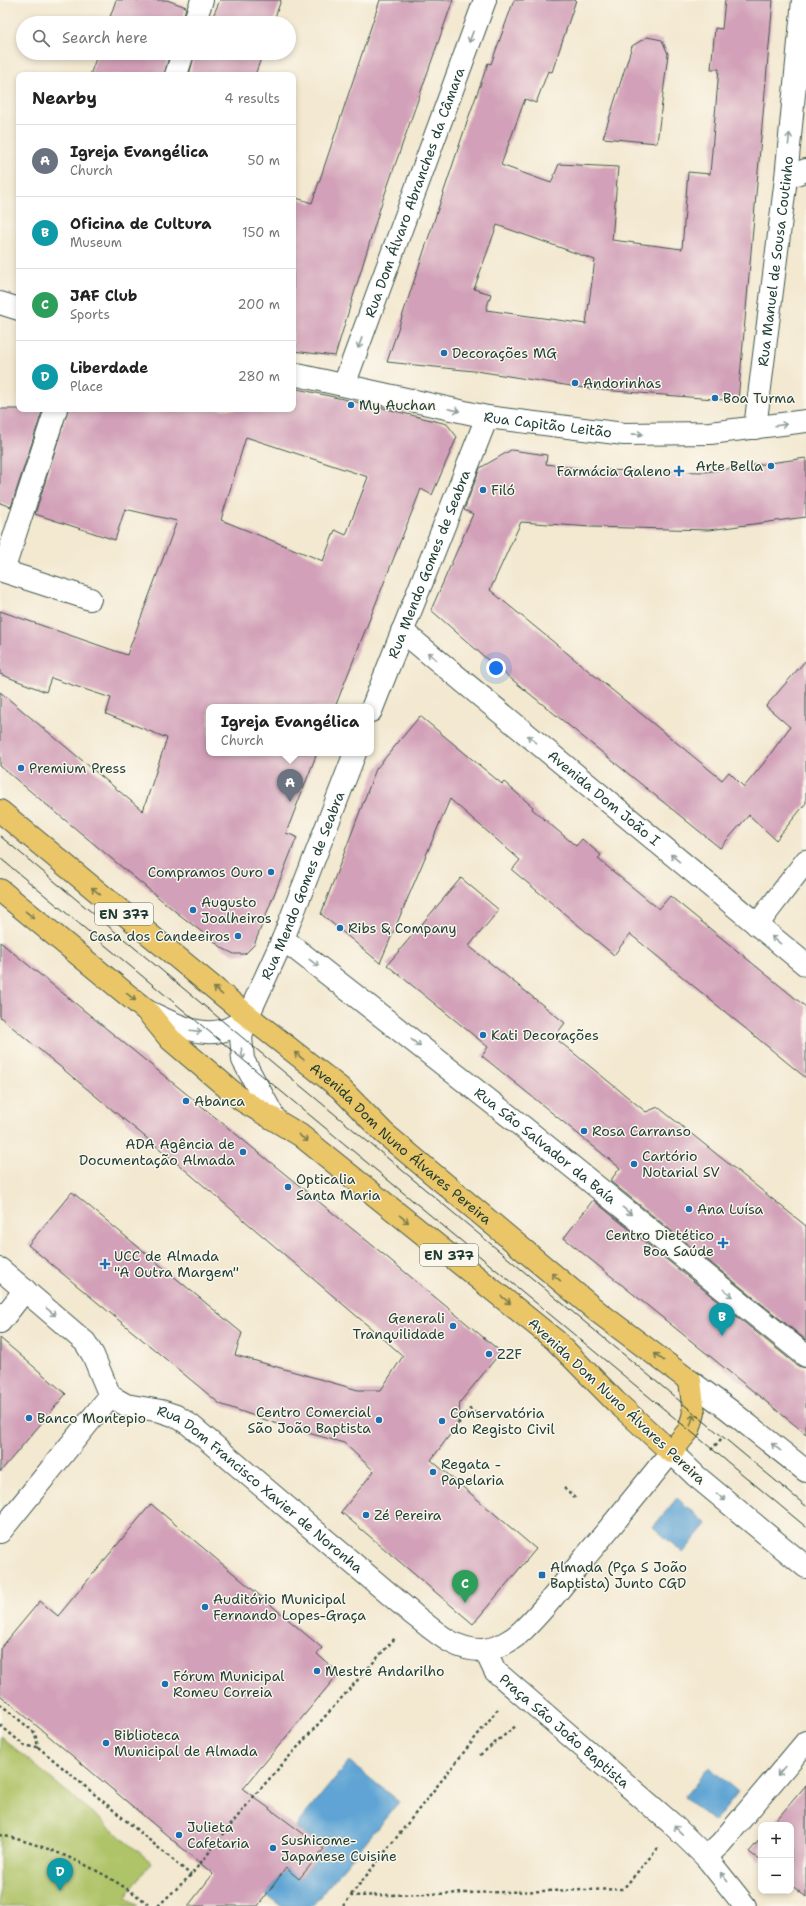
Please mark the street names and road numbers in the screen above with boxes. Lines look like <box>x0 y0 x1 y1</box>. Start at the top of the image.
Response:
street label: Rua Dom Álvaro Abranches da Câmara <box>361 65 469 320</box>
street label: Rua Manuel de Sousa Coutinho <box>754 155 797 367</box>
street label: Rua Capitão Leitão <box>483 408 613 441</box>
street label: Rua Mendo Gomes de Seabra <box>384 467 474 661</box>
street label: Avenida Dom João I <box>544 746 664 850</box>
street label: Rua Mendo Gomes de Seabra <box>257 789 348 982</box>
road number: EN 377 <box>95 903 153 925</box>
street label: Avenida Dom Nuno Álvares Pereira <box>306 1059 496 1228</box>
street label: Rua São Salvador da Baía <box>471 1083 620 1208</box>
road number: EN 377 <box>420 1244 478 1266</box>
street label: Avenida Dom Nuno Álvares Pereira <box>524 1314 710 1488</box>
street label: Rua Dom Francisco Xavier de Noronha <box>155 1401 367 1577</box>
street label: Praça São João Baptista <box>496 1670 633 1792</box>

